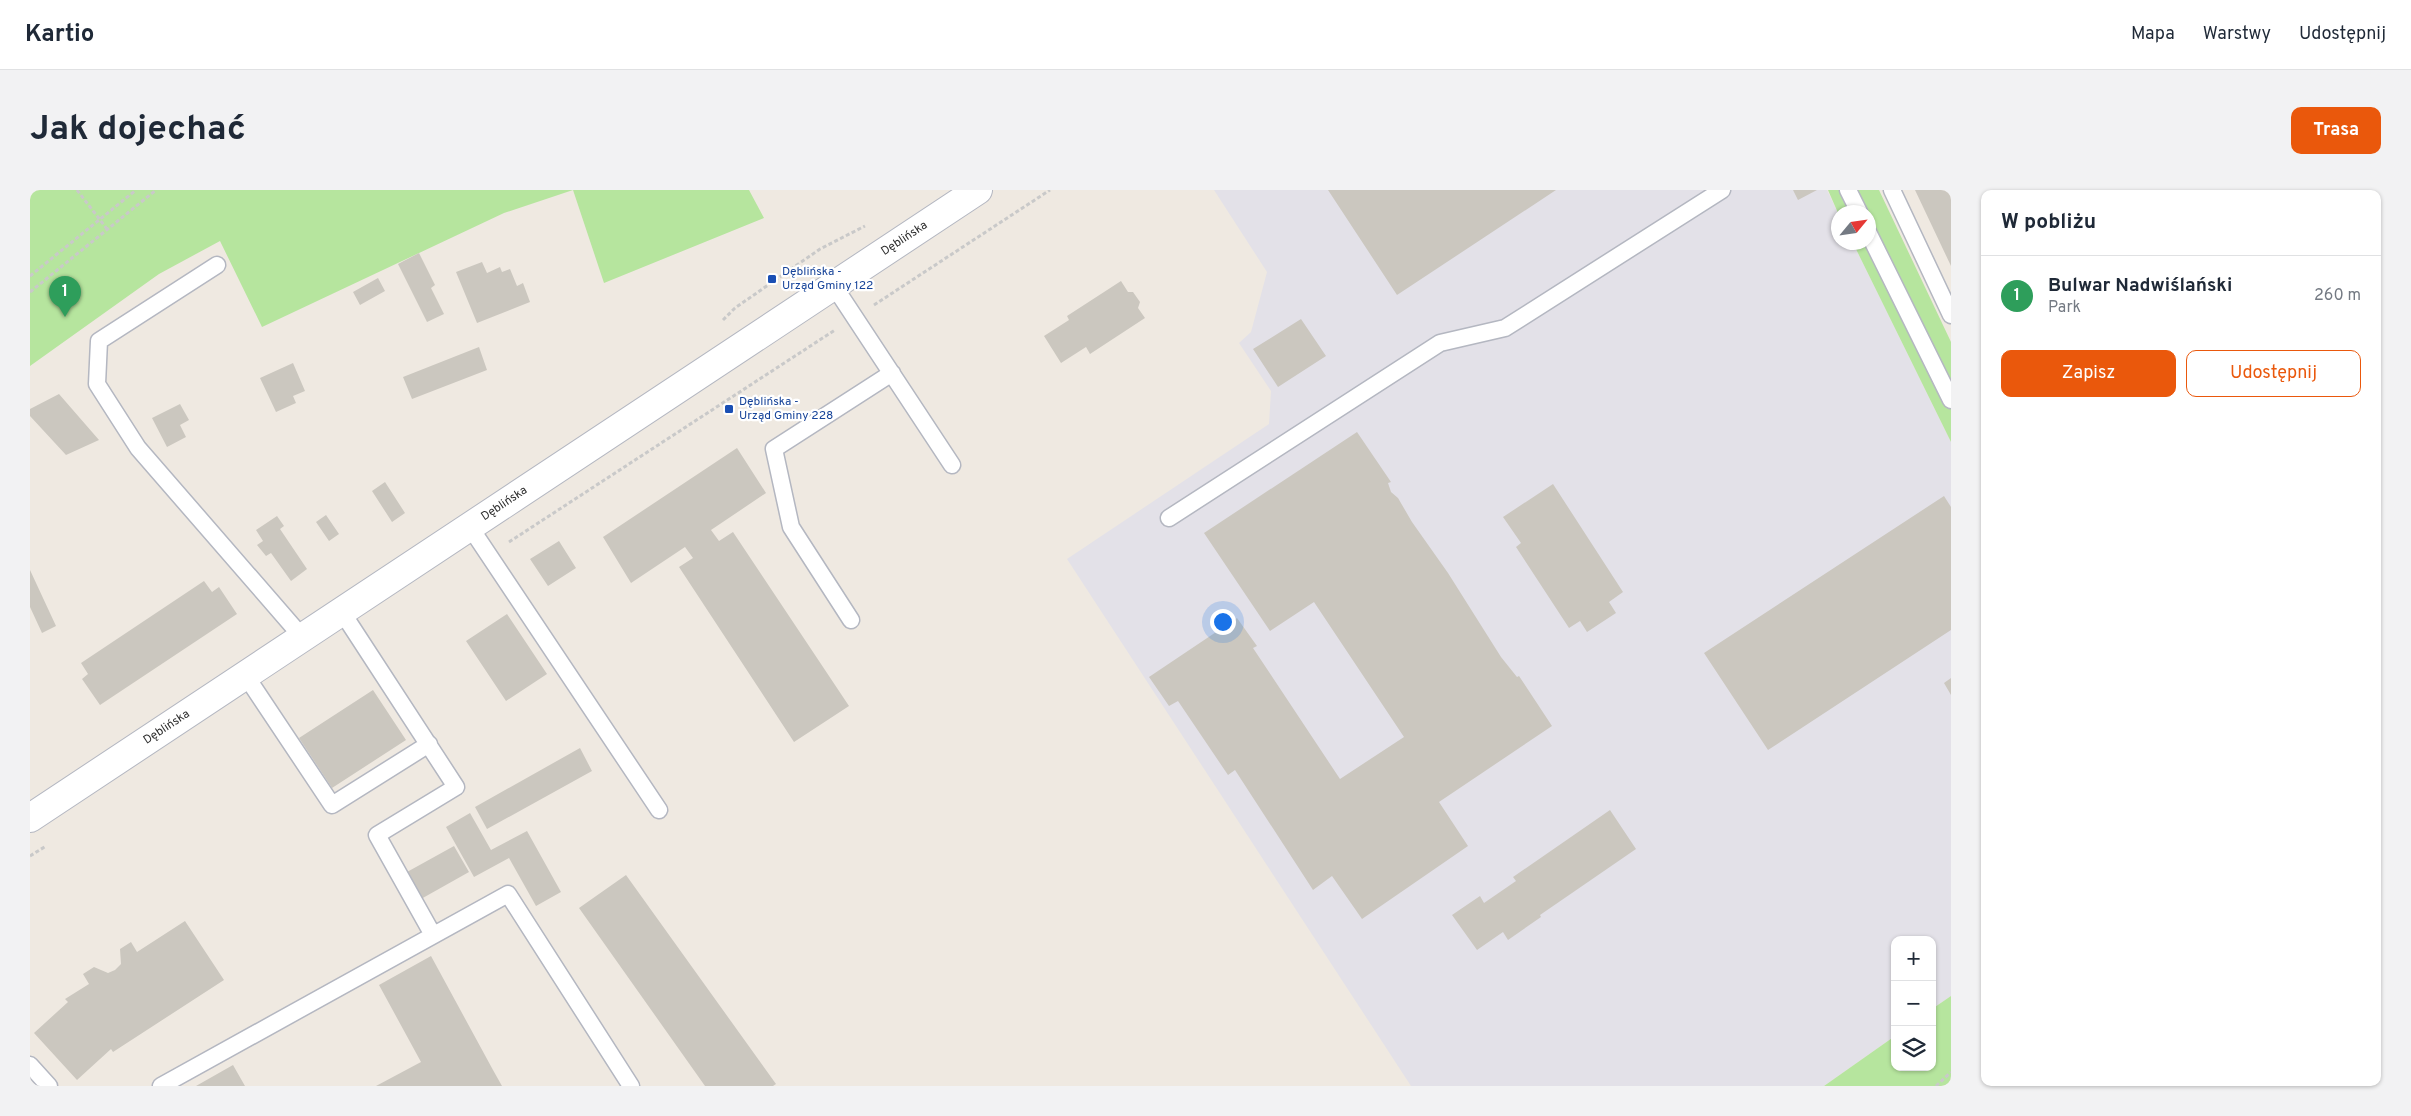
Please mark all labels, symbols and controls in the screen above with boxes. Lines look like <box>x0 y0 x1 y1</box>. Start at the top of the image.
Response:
text: Kartio <box>25 20 94 50</box>
text: Mapa <box>2131 23 2175 46</box>
text: Warstwy <box>2203 23 2271 46</box>
text: Udostępnij <box>2299 23 2386 46</box>
button: Trasa <box>2291 107 2381 154</box>
text: Jak dojechać <box>30 108 246 152</box>
north arrow <box>1831 205 1876 250</box>
text: W pobliżu <box>2001 209 2096 236</box>
street label: Dęblińska <box>878 218 931 260</box>
place label: Dęblińska - Urząd Gminy 122 <box>782 264 873 294</box>
marker: Dęblińska - Urząd Gminy 122 <box>766 273 778 285</box>
text: Bulwar Nadwiślański <box>2048 274 2232 298</box>
pin: 1 <box>49 276 81 317</box>
text: 1 <box>2014 286 2020 306</box>
text: 260 m <box>2314 286 2361 306</box>
text: Park <box>2048 298 2081 318</box>
button: Zapisz <box>2001 350 2176 397</box>
button: Udostępnij <box>2186 350 2361 397</box>
place label: Dęblińska - Urząd Gminy 228 <box>739 394 833 424</box>
marker: Dęblińska - Urząd Gminy 228 <box>723 403 735 415</box>
street label: Dęblińska <box>478 483 531 525</box>
your location <box>1210 609 1236 635</box>
street label: Dęblińska <box>140 706 193 749</box>
map controls <box>1891 936 1936 1071</box>
button: + <box>1891 936 1936 981</box>
button: − <box>1891 981 1936 1026</box>
button: layers <box>1891 1026 1936 1071</box>

